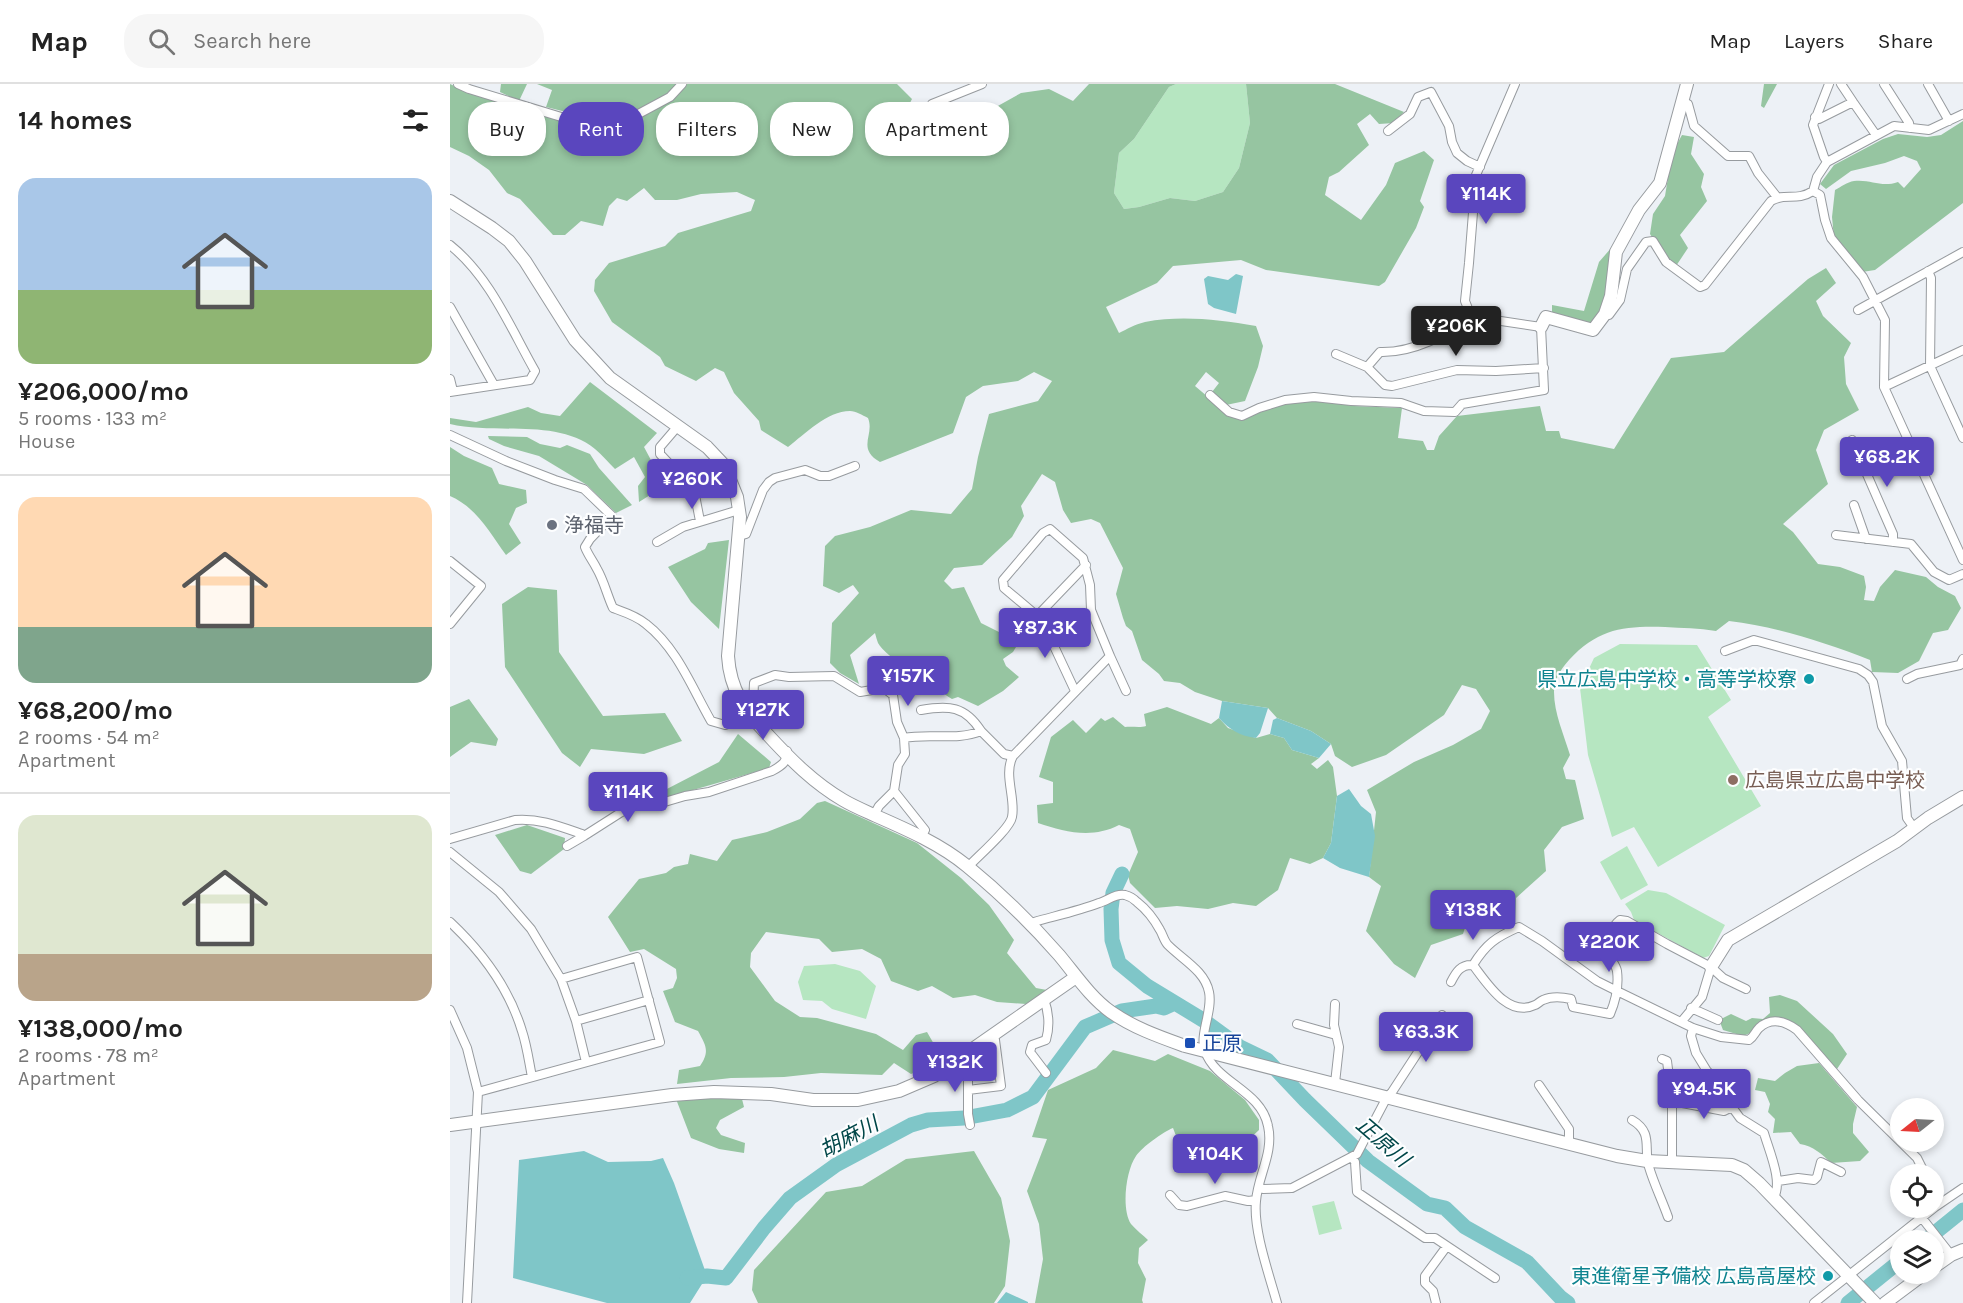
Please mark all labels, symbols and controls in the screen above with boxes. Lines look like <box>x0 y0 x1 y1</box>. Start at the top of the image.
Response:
search box <box>124 14 544 68</box>
text: Map <box>30 25 88 58</box>
icon: search <box>145 25 178 58</box>
text: Search here <box>193 28 311 54</box>
text: Map <box>1709 29 1751 53</box>
text: Layers <box>1784 29 1845 53</box>
text: Share <box>1878 29 1933 53</box>
chip: Buy <box>468 102 546 156</box>
chip: Rent <box>558 102 644 156</box>
chip: Filters <box>656 102 758 156</box>
chip: New <box>770 102 853 156</box>
chip: Apartment <box>865 102 1009 156</box>
icon: filters <box>399 104 432 137</box>
text: 14 homes <box>18 105 132 136</box>
pin: ¥114K <box>1444 174 1528 225</box>
text: ¥114K <box>1461 182 1511 205</box>
icon: home <box>171 217 279 325</box>
pin: ¥206K <box>1414 306 1498 357</box>
text: ¥206K <box>1425 314 1487 337</box>
text: ¥206,000/mo <box>18 376 189 407</box>
text: 5 rooms · 133 m² <box>18 407 167 430</box>
text: House <box>18 430 75 453</box>
pin: ¥68.2K <box>1838 437 1936 488</box>
text: ¥68.2K <box>1854 445 1920 468</box>
pin: ¥260K <box>650 459 734 510</box>
text: ¥260K <box>661 467 723 490</box>
place label: 浄福寺 <box>564 514 624 537</box>
marker: 浄福寺 <box>545 518 559 532</box>
icon: home <box>171 536 279 644</box>
pin: ¥87.3K <box>996 608 1094 659</box>
text: ¥87.3K <box>1013 616 1077 639</box>
pin: ¥157K <box>866 656 950 707</box>
text: ¥157K <box>881 664 935 687</box>
place label: 県立広島中学校・高等学校寮 <box>1537 668 1797 691</box>
marker: 県立広島中学校・高等学校寮 <box>1802 672 1816 686</box>
pin: ¥127K <box>721 690 805 741</box>
text: ¥68,200/mo <box>18 695 173 726</box>
text: ¥127K <box>736 698 790 721</box>
text: 2 rooms · 54 m² <box>18 726 160 749</box>
text: Apartment <box>18 749 116 772</box>
place label: 広島県立広島中学校 <box>1745 769 1925 792</box>
pin: ¥114K <box>586 772 670 823</box>
marker: 広島県立広島中学校 <box>1726 773 1740 787</box>
text: ¥114K <box>603 780 653 803</box>
icon: home <box>171 854 279 962</box>
pin: ¥138K <box>1431 890 1515 941</box>
text: ¥138K <box>1444 898 1502 921</box>
pin: ¥220K <box>1567 922 1651 973</box>
text: ¥220K <box>1578 930 1640 953</box>
pin: ¥63.3K <box>1377 1012 1475 1063</box>
text: ¥138,000/mo <box>18 1013 183 1044</box>
text: ¥63.3K <box>1393 1020 1459 1043</box>
place label: 正原 <box>1202 1032 1242 1055</box>
marker: 正原 <box>1183 1036 1197 1050</box>
pin: ¥132K <box>913 1042 997 1093</box>
text: 2 rooms · 78 m² <box>18 1044 159 1067</box>
text: ¥132K <box>927 1050 983 1073</box>
text: Apartment <box>18 1067 116 1090</box>
pin: ¥94.5K <box>1655 1069 1753 1120</box>
text: ¥94.5K <box>1672 1077 1736 1100</box>
north arrow <box>1890 1098 1944 1152</box>
map controls <box>1890 1098 1944 1284</box>
water label: 胡麻川 <box>816 1111 884 1162</box>
water label: 正原川 <box>1351 1112 1416 1173</box>
pin: ¥104K <box>1173 1134 1257 1185</box>
text: ¥104K <box>1187 1142 1243 1165</box>
button: locate <box>1890 1164 1944 1218</box>
button: layers <box>1890 1230 1944 1284</box>
place label: 東進衛星予備校 広島高屋校 <box>1571 1265 1816 1288</box>
marker: 東進衛星予備校 広島高屋校 <box>1821 1269 1835 1283</box>

